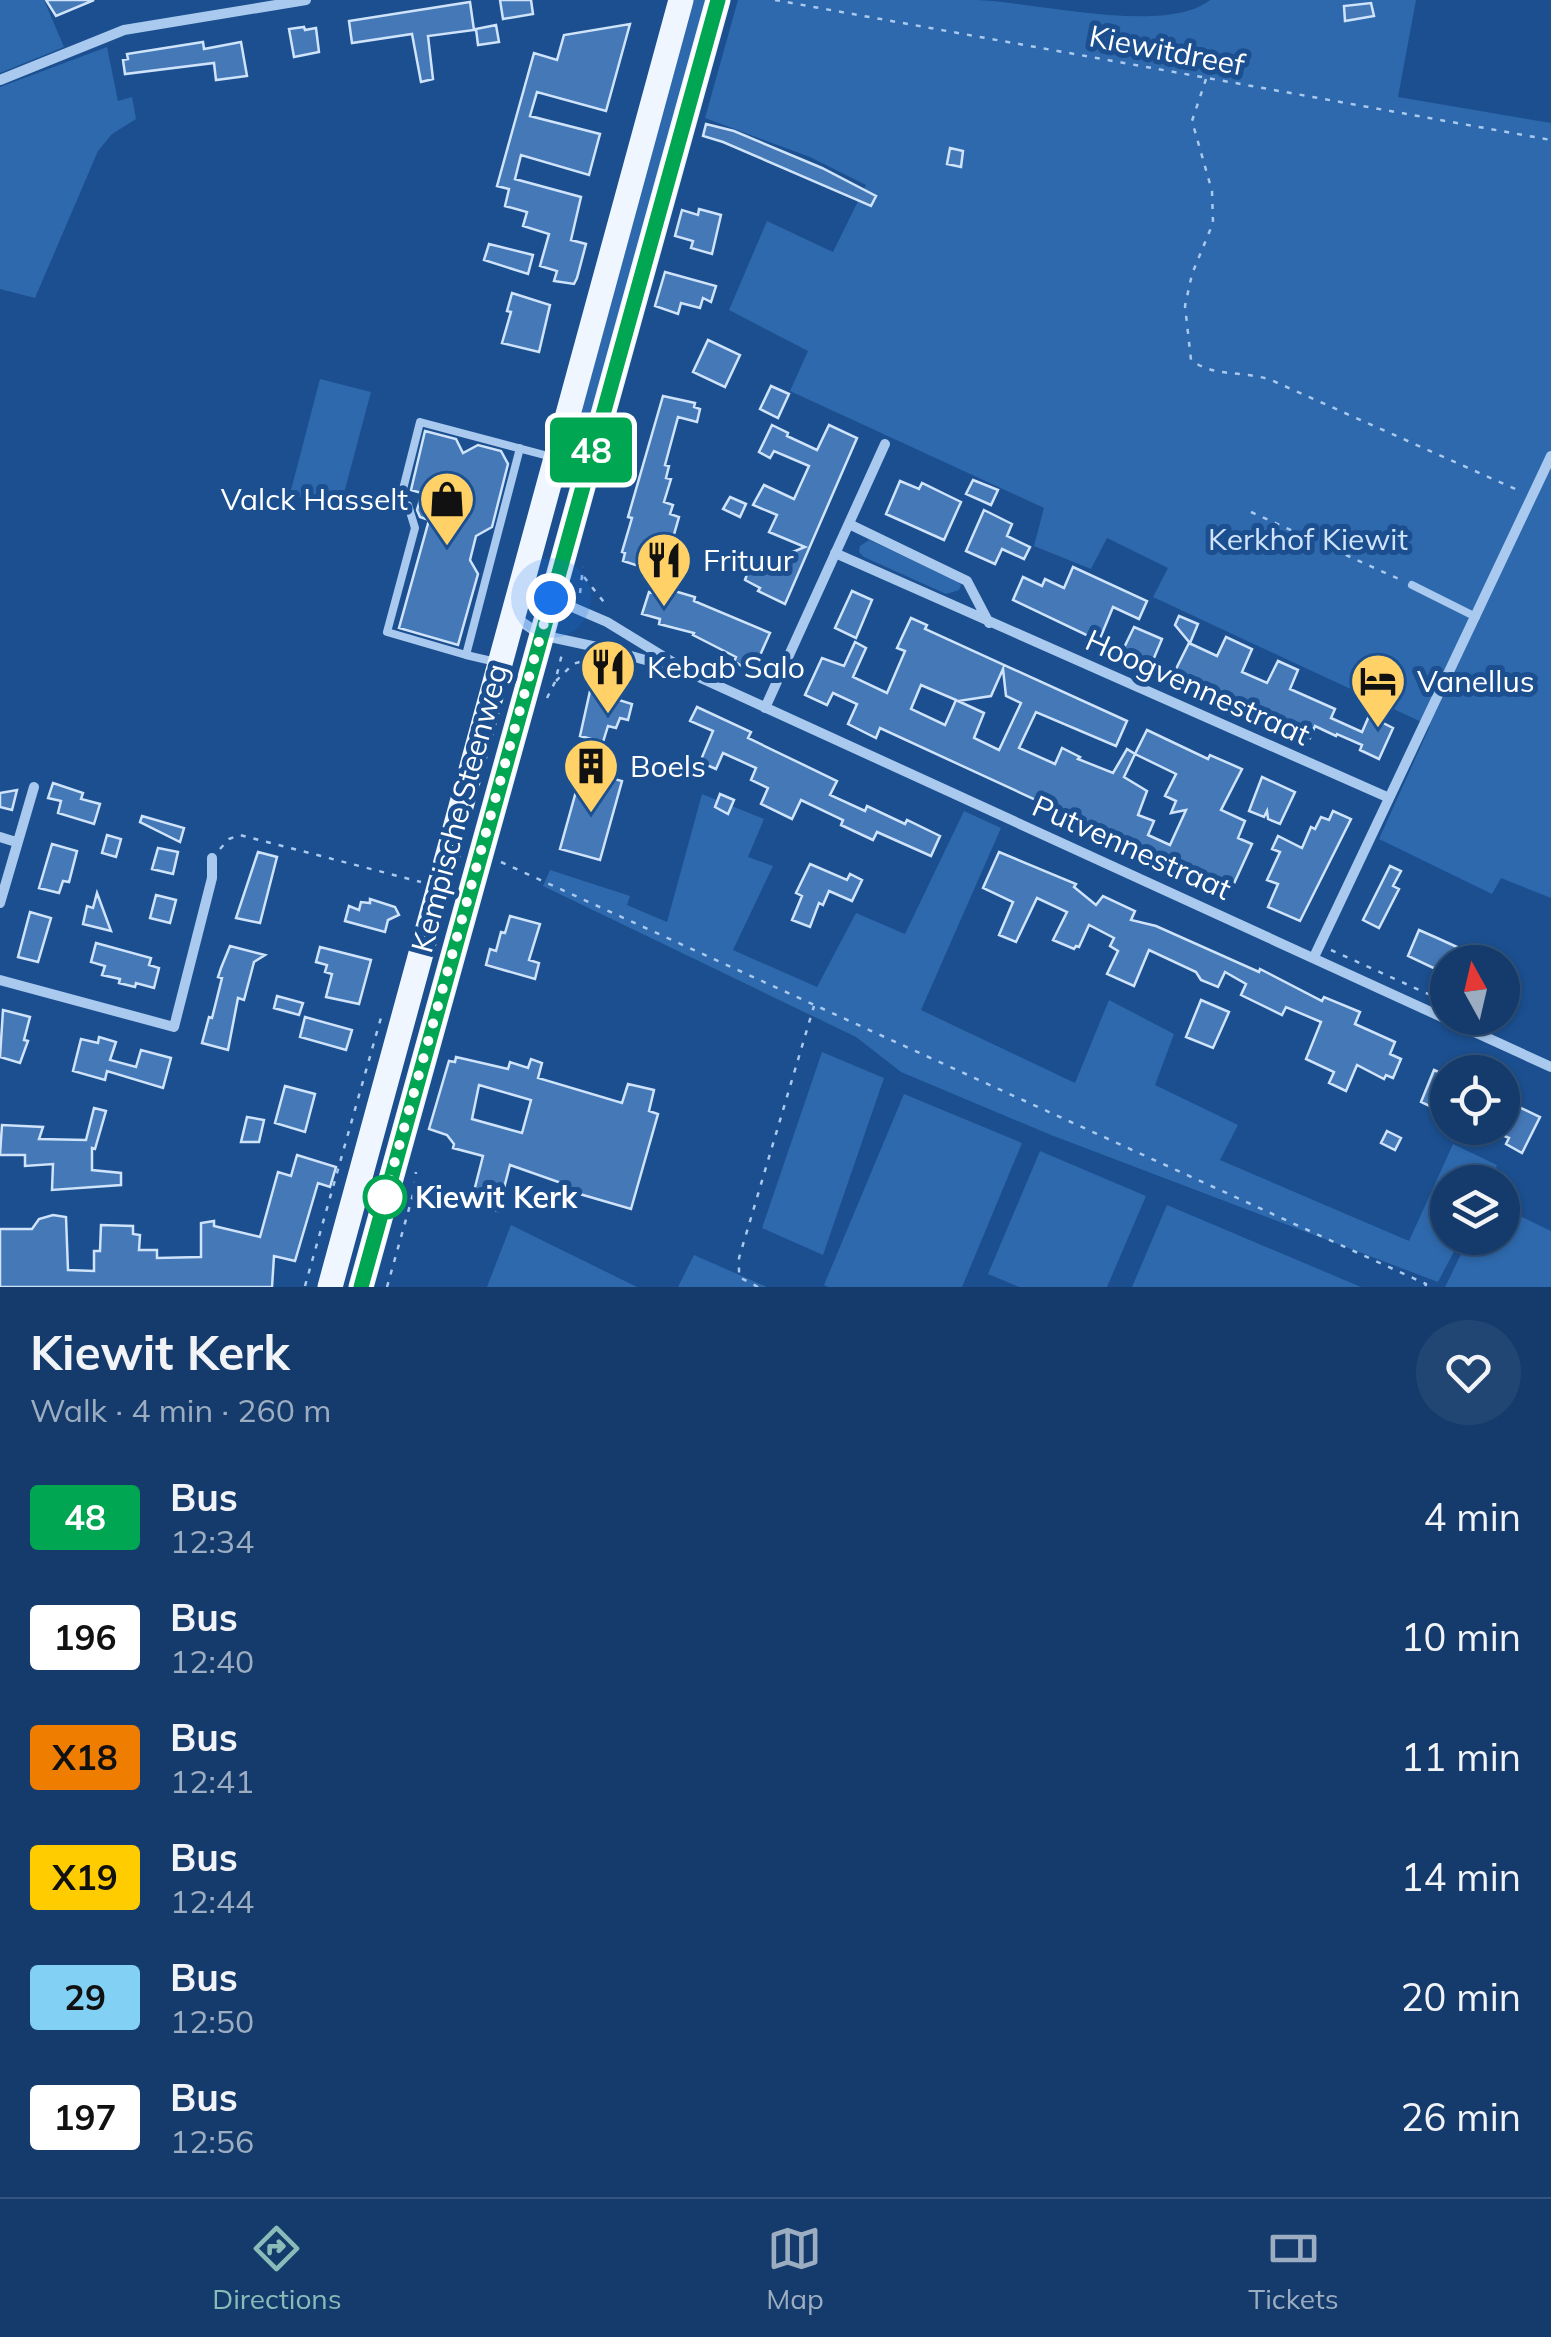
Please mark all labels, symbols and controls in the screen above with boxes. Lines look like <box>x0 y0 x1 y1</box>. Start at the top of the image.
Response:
street label: Kiewitdreef <box>1086 16 1249 84</box>
line badge: 48 <box>546 418 636 482</box>
text: 48 <box>570 428 612 472</box>
shop icon: Valck Hasselt <box>417 469 477 548</box>
place label: Valck Hasselt <box>221 480 408 518</box>
park label: Kerkhof Kiewit <box>1208 520 1408 558</box>
restaurant icon: Frituur <box>634 530 694 609</box>
place label: Frituur <box>703 541 794 579</box>
your location <box>526 573 576 623</box>
street label: Hoogvennestraat <box>1080 621 1316 753</box>
restaurant icon: Kebab Salo <box>578 637 638 716</box>
place label: Kebab Salo <box>647 648 805 686</box>
hotel icon: Vanellus <box>1348 651 1408 730</box>
street label: Kempische Steenweg <box>402 660 516 956</box>
place label: Vanellus <box>1417 662 1535 700</box>
building icon: Boels <box>561 736 621 815</box>
place label: Boels <box>630 747 706 785</box>
street label: Putvennestraat <box>1027 786 1237 908</box>
north arrow <box>1430 945 1520 1035</box>
map controls <box>1430 945 1520 1255</box>
button: locate <box>1430 1055 1520 1145</box>
button: layers <box>1430 1165 1520 1255</box>
marker: Kiewit Kerk <box>364 1176 406 1218</box>
place label: Kiewit Kerk <box>415 1178 579 1216</box>
button: heart <box>1416 1320 1521 1425</box>
text: Kiewit Kerk <box>30 1322 290 1382</box>
text: Walk · 4 min · 260 m <box>30 1390 331 1430</box>
text: Bus <box>170 1473 238 1521</box>
text: 4 min <box>1424 1493 1521 1541</box>
text: 48 <box>64 1495 106 1539</box>
text: 12:34 <box>170 1521 254 1561</box>
text: Bus <box>170 1593 238 1641</box>
text: 10 min <box>1401 1613 1521 1661</box>
text: 196 <box>53 1615 117 1659</box>
text: 12:40 <box>170 1641 254 1681</box>
text: Bus <box>170 1713 238 1761</box>
text: 11 min <box>1401 1733 1521 1781</box>
text: X18 <box>52 1735 118 1779</box>
text: 12:41 <box>170 1761 254 1801</box>
text: Bus <box>170 1833 238 1881</box>
text: 14 min <box>1401 1853 1521 1901</box>
text: X19 <box>52 1855 118 1899</box>
text: 12:44 <box>170 1881 254 1921</box>
text: Bus <box>170 1953 238 2001</box>
text: 20 min <box>1401 1973 1521 2021</box>
text: 29 <box>64 1975 106 2019</box>
text: 12:50 <box>170 2001 254 2041</box>
text: Bus <box>170 2073 238 2121</box>
text: 26 min <box>1401 2093 1521 2141</box>
text: 197 <box>53 2095 117 2139</box>
text: 12:56 <box>170 2121 254 2161</box>
tab: Directions <box>212 2221 342 2316</box>
tab: Map <box>766 2221 824 2316</box>
tab: Tickets <box>1248 2221 1339 2316</box>

